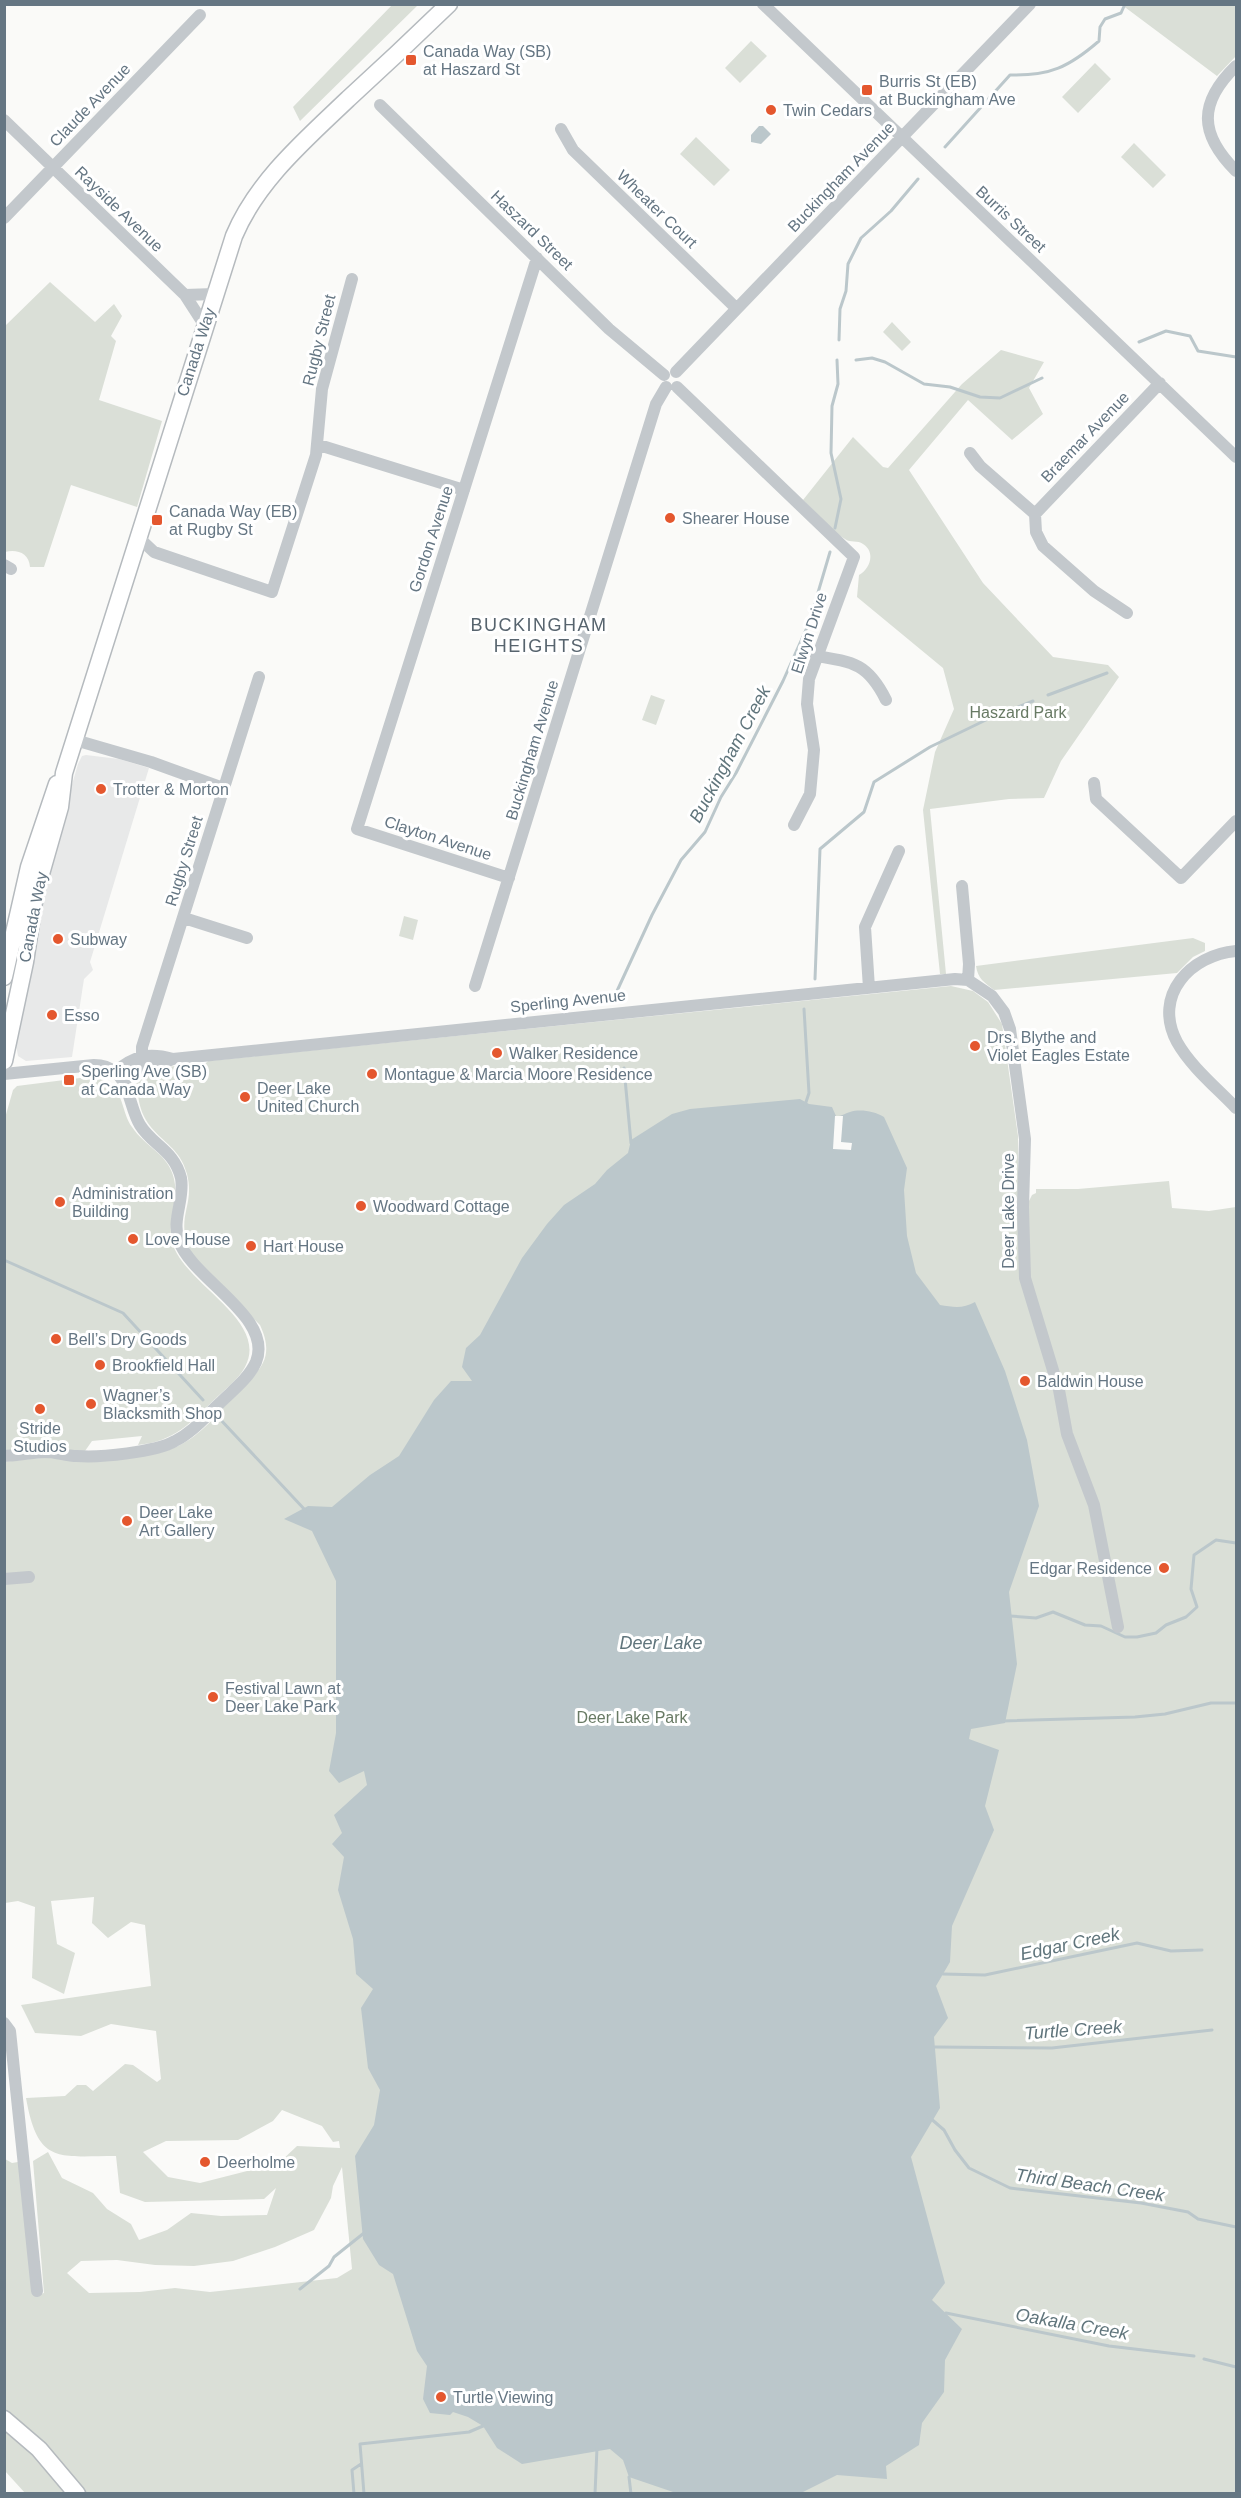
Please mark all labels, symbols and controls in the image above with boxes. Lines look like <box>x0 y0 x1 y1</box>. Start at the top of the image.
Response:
place label: Canada Way (SB) at Haszard St <box>423 43 551 78</box>
marker: Canada Way (SB) at Haszard St <box>404 53 418 67</box>
street label: Claude Avenue <box>46 60 134 150</box>
place label: Burris St (EB) at Buckingham Ave <box>879 73 1016 108</box>
marker: Burris St (EB) at Buckingham Ave <box>860 83 874 97</box>
place label: Twin Cedars <box>783 102 872 119</box>
marker: Twin Cedars <box>764 103 778 117</box>
street label: Buckingham Avenue <box>784 119 898 235</box>
street label: Rayside Avenue <box>72 163 166 255</box>
street label: Wheater Court <box>614 167 701 252</box>
street label: Burris Street <box>973 182 1050 256</box>
street label: Haszard Street <box>488 187 577 274</box>
street label: Rugby Street <box>299 292 339 387</box>
street label: Canada Way <box>174 306 218 398</box>
street label: Braemar Avenue <box>1038 388 1132 486</box>
street label: Gordon Avenue <box>406 484 456 594</box>
place label: Canada Way (EB) at Rugby St <box>169 503 297 538</box>
place label: Shearer House <box>682 510 790 527</box>
marker: Shearer House <box>663 511 677 525</box>
marker: Canada Way (EB) at Rugby St <box>150 513 164 527</box>
street label: Elwyn Drive <box>788 590 830 676</box>
district label: BUCKINGHAM HEIGHTS <box>470 615 608 656</box>
street label: Buckingham Avenue <box>503 678 561 822</box>
water label: Buckingham Creek <box>685 681 775 826</box>
park label: Haszard Park <box>970 704 1067 721</box>
place label: Trotter & Morton <box>113 781 229 798</box>
marker: Trotter & Morton <box>94 782 108 796</box>
street label: Rugby Street <box>162 813 206 908</box>
street label: Clayton Avenue <box>382 813 494 863</box>
street label: Canada Way <box>16 870 50 964</box>
place label: Subway <box>70 931 127 948</box>
marker: Subway <box>51 932 65 946</box>
street label: Sperling Avenue <box>509 986 627 1016</box>
place label: Esso <box>64 1007 100 1024</box>
marker: Esso <box>45 1008 59 1022</box>
place label: Drs. Blythe and Violet Eagles Estate <box>987 1029 1130 1064</box>
marker: Drs. Blythe and Violet Eagles Estate <box>968 1039 982 1053</box>
place label: Walker Residence <box>509 1045 638 1062</box>
marker: Walker Residence <box>490 1046 504 1060</box>
place label: Sperling Ave (SB) at Canada Way <box>81 1063 207 1098</box>
place label: Montague & Marcia Moore Residence <box>384 1066 653 1083</box>
marker: Montague & Marcia Moore Residence <box>365 1067 379 1081</box>
marker: Sperling Ave (SB) at Canada Way <box>62 1073 76 1087</box>
place label: Deer Lake United Church <box>257 1080 359 1115</box>
marker: Deer Lake United Church <box>238 1090 252 1104</box>
street label: Deer Lake Drive <box>1000 1153 1017 1269</box>
place label: Administration Building <box>72 1185 173 1220</box>
marker: Administration Building <box>53 1195 67 1209</box>
place label: Woodward Cottage <box>373 1198 510 1215</box>
marker: Woodward Cottage <box>354 1199 368 1213</box>
place label: Love House <box>145 1231 230 1248</box>
marker: Love House <box>126 1232 140 1246</box>
place label: Hart House <box>263 1238 344 1255</box>
marker: Hart House <box>244 1239 258 1253</box>
place label: Bell’s Dry Goods <box>68 1331 187 1348</box>
marker: Bell’s Dry Goods <box>49 1332 63 1346</box>
place label: Brookfield Hall <box>112 1357 215 1374</box>
marker: Brookfield Hall <box>93 1358 107 1372</box>
place label: Baldwin House <box>1037 1373 1144 1390</box>
marker: Baldwin House <box>1018 1374 1032 1388</box>
place label: Wagner’s Blacksmith Shop <box>103 1387 222 1422</box>
marker: Wagner’s Blacksmith Shop <box>84 1397 98 1411</box>
marker: Stride Studios <box>33 1402 47 1416</box>
place label: Stride Studios <box>13 1420 67 1455</box>
place label: Deer Lake Art Gallery <box>139 1504 215 1539</box>
marker: Deer Lake Art Gallery <box>120 1514 134 1528</box>
place label: Edgar Residence <box>1029 1560 1152 1577</box>
marker: Edgar Residence <box>1157 1561 1171 1575</box>
water label: Deer Lake <box>619 1633 703 1653</box>
place label: Festival Lawn at Deer Lake Park <box>225 1680 341 1715</box>
marker: Festival Lawn at Deer Lake Park <box>206 1690 220 1704</box>
park label: Deer Lake Park <box>576 1709 689 1726</box>
water label: Edgar Creek <box>1018 1924 1122 1964</box>
water label: Turtle Creek <box>1024 2017 1123 2043</box>
place label: Deerholme <box>217 2154 295 2171</box>
marker: Deerholme <box>198 2155 212 2169</box>
water label: Third Beach Creek <box>1014 2165 1167 2205</box>
water label: Oakalla Creek <box>1014 2304 1131 2344</box>
place label: Turtle Viewing <box>453 2389 554 2406</box>
marker: Turtle Viewing <box>434 2390 448 2404</box>

